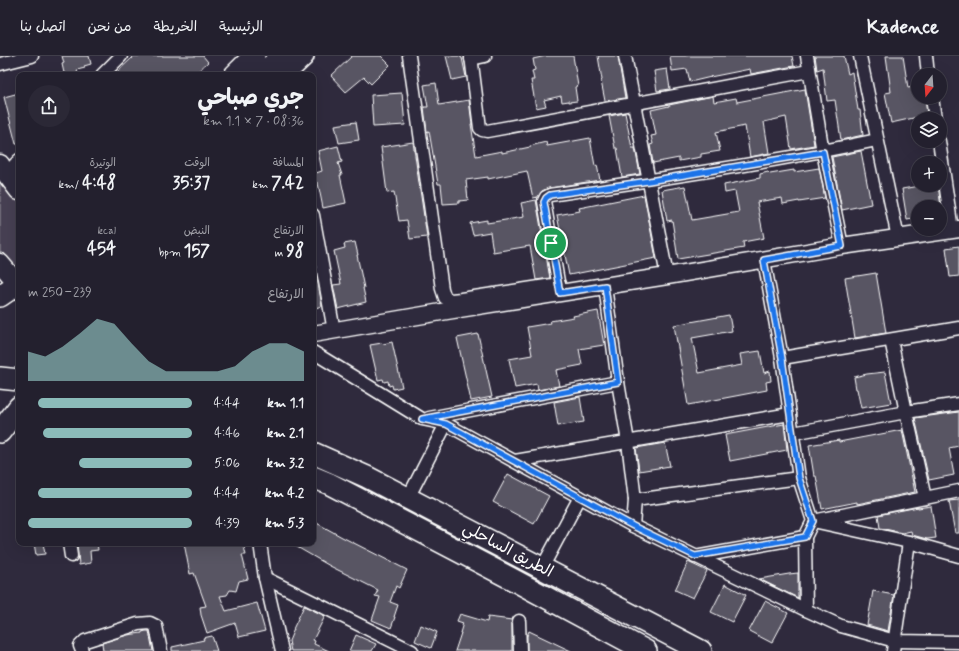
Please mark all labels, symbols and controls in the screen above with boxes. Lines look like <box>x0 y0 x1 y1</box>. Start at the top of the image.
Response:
text: Kadence <box>867 15 939 40</box>
text: اتصل بنا <box>20 18 66 36</box>
text: من نحن <box>88 18 131 36</box>
text: الخريطة <box>153 18 197 36</box>
text: الرئيسية <box>219 18 263 36</box>
north arrow <box>911 68 947 104</box>
map controls <box>911 68 947 236</box>
text: جري صباحي <box>198 84 304 112</box>
button: share <box>28 85 70 127</box>
button: layers <box>911 112 947 148</box>
text: 08:36 · 7 × 1.1 km <box>203 113 304 130</box>
text: الوتيرة <box>89 156 116 170</box>
text: الوقت <box>184 156 210 170</box>
text: المسافة <box>273 156 304 170</box>
button: + <box>911 156 947 192</box>
text: 4:48 <box>82 172 116 194</box>
text: 35:37 <box>172 172 210 194</box>
text: 7.42 <box>271 172 304 194</box>
text: /km <box>59 178 82 192</box>
text: km <box>252 178 271 192</box>
button: − <box>911 200 947 236</box>
text: kcal <box>98 224 116 238</box>
text: النبض <box>184 224 210 238</box>
text: الارتفاع <box>273 224 304 238</box>
pin <box>534 226 568 260</box>
icon: arrive <box>540 232 562 254</box>
text: 454 <box>87 238 116 260</box>
text: 157 <box>184 240 210 262</box>
text: 98 <box>286 240 304 262</box>
text: bpm <box>159 246 184 260</box>
text: m <box>275 246 286 260</box>
text: 239–250 m <box>28 284 92 301</box>
text: الارتفاع <box>268 286 304 303</box>
text: 4:44 <box>214 395 240 412</box>
text: 1.1 km <box>267 395 304 412</box>
text: 4:46 <box>214 425 240 442</box>
text: 2.1 km <box>267 425 304 442</box>
text: 5:06 <box>214 455 240 472</box>
text: 3.2 km <box>267 455 304 472</box>
text: 4:44 <box>214 485 240 502</box>
text: 4.2 km <box>265 485 304 502</box>
text: 4:39 <box>215 515 240 532</box>
text: 5.3 km <box>265 515 304 532</box>
street label: الطريق الساحلي <box>458 517 557 585</box>

